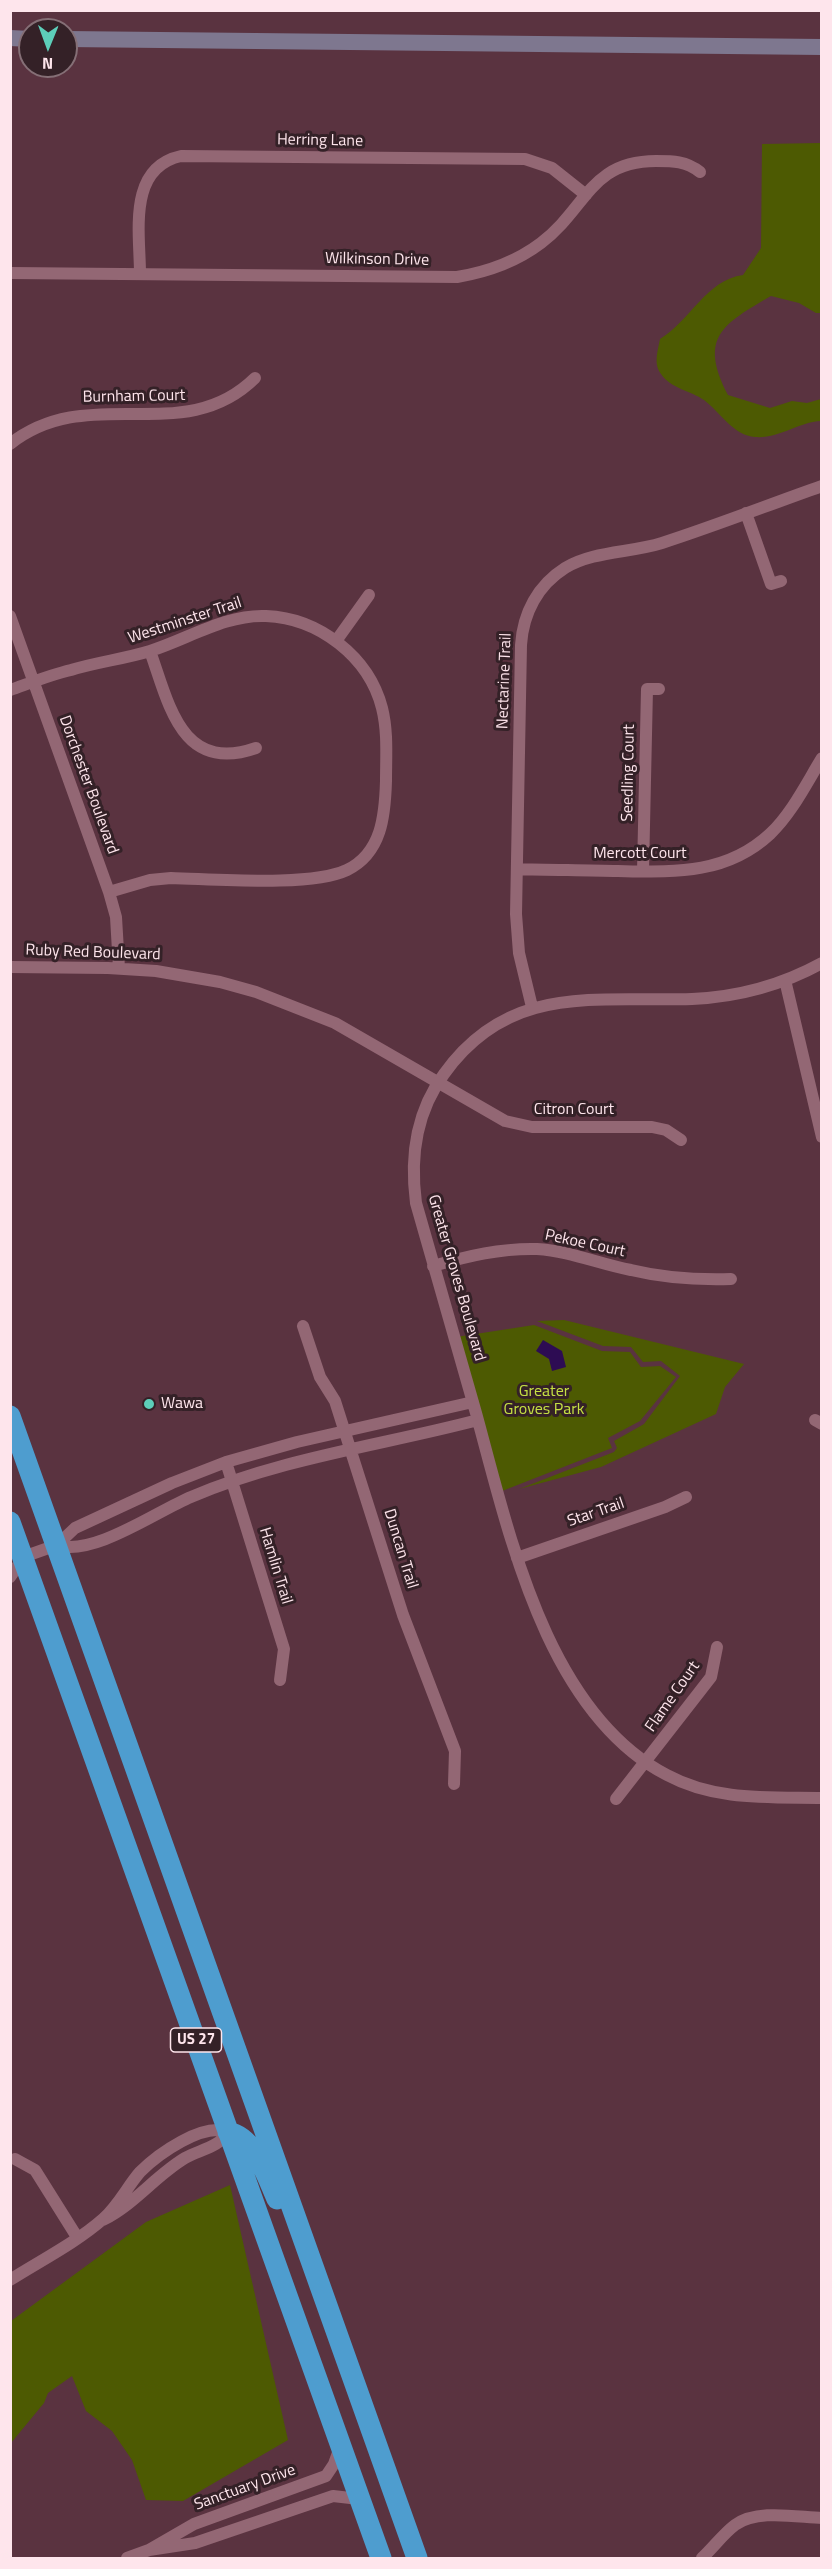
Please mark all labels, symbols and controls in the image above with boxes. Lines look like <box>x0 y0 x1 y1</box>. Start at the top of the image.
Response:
north arrow <box>18 18 78 78</box>
text: N <box>42 52 53 76</box>
street label: Herring Lane <box>277 131 363 151</box>
street label: Wilkinson Drive <box>325 249 429 271</box>
street label: Burnham Court <box>83 387 185 407</box>
street label: Westminster Trail <box>126 594 244 648</box>
street label: Nectarine Trail <box>494 632 516 730</box>
street label: Dorchester Boulevard <box>54 713 122 857</box>
street label: Seedling Court <box>619 724 639 822</box>
street label: Mercott Court <box>593 844 687 864</box>
street label: Ruby Red Boulevard <box>25 941 161 965</box>
street label: Citron Court <box>534 1100 614 1120</box>
street label: Greater Groves Boulevard <box>423 1193 489 1363</box>
street label: Pekoe Court <box>543 1226 627 1262</box>
park label: Greater Groves Park <box>504 1382 584 1420</box>
place label: Wawa <box>161 1394 203 1414</box>
marker: Wawa <box>142 1397 156 1411</box>
street label: Star Trail <box>565 1494 627 1532</box>
street label: Duncan Trail <box>379 1507 421 1591</box>
street label: Hamlin Trail <box>254 1525 296 1607</box>
street label: Flame Court <box>642 1658 704 1736</box>
road number: US 27 <box>170 2028 222 2052</box>
street label: Sanctuary Drive <box>192 2461 298 2515</box>

